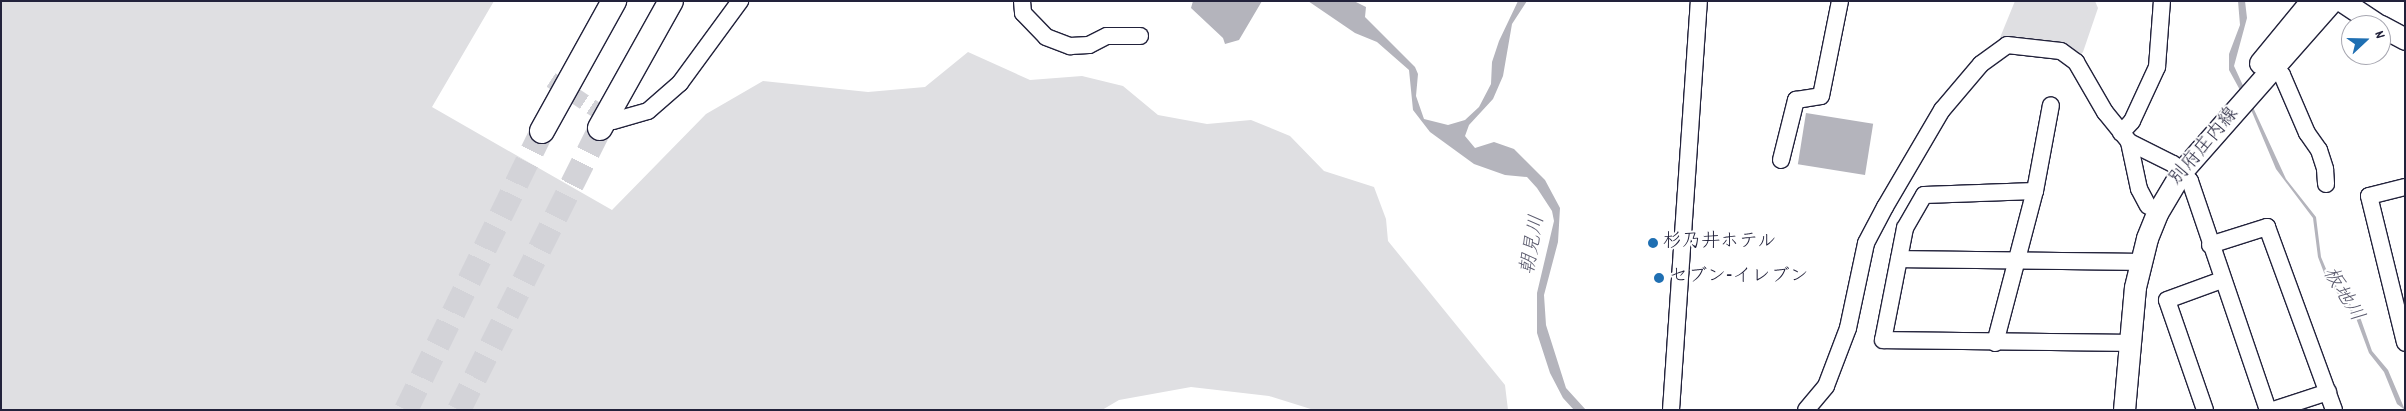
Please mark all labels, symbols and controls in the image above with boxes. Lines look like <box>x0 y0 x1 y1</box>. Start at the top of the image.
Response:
north arrow <box>2341 15 2391 65</box>
text: N <box>2368 28 2390 42</box>
street label: 別府庄内線 <box>2166 103 2244 191</box>
water label: 朝見川 <box>1517 213 1551 277</box>
place label: 杉乃井ホテル <box>1663 232 1777 254</box>
marker: 杉乃井ホテル <box>1647 237 1659 249</box>
water label: 板地川 <box>2316 263 2368 327</box>
place label: セブン-イレブン <box>1669 267 1808 289</box>
marker: セブン-イレブン <box>1653 272 1665 284</box>

